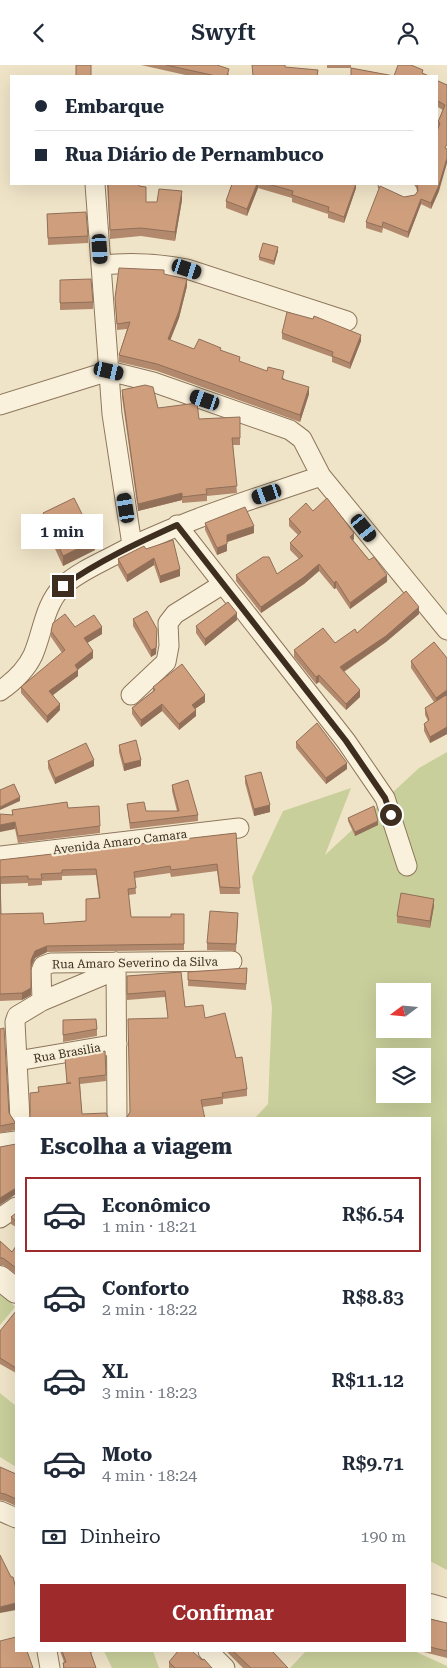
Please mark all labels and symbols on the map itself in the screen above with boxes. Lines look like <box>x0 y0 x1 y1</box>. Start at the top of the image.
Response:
car <box>91 234 108 264</box>
car <box>170 257 203 281</box>
car <box>92 360 125 382</box>
car <box>188 388 221 412</box>
car <box>250 482 283 506</box>
car <box>116 492 135 524</box>
car <box>348 512 379 544</box>
callout: 1 min <box>22 513 104 549</box>
route end <box>52 575 74 597</box>
route start <box>380 804 402 826</box>
street label: Avenida Amaro Camara <box>52 827 188 857</box>
street label: Rua Amaro Severino da Silva <box>52 955 219 971</box>
north arrow <box>376 983 431 1037</box>
street label: Rua Brasilia <box>32 1040 102 1066</box>

